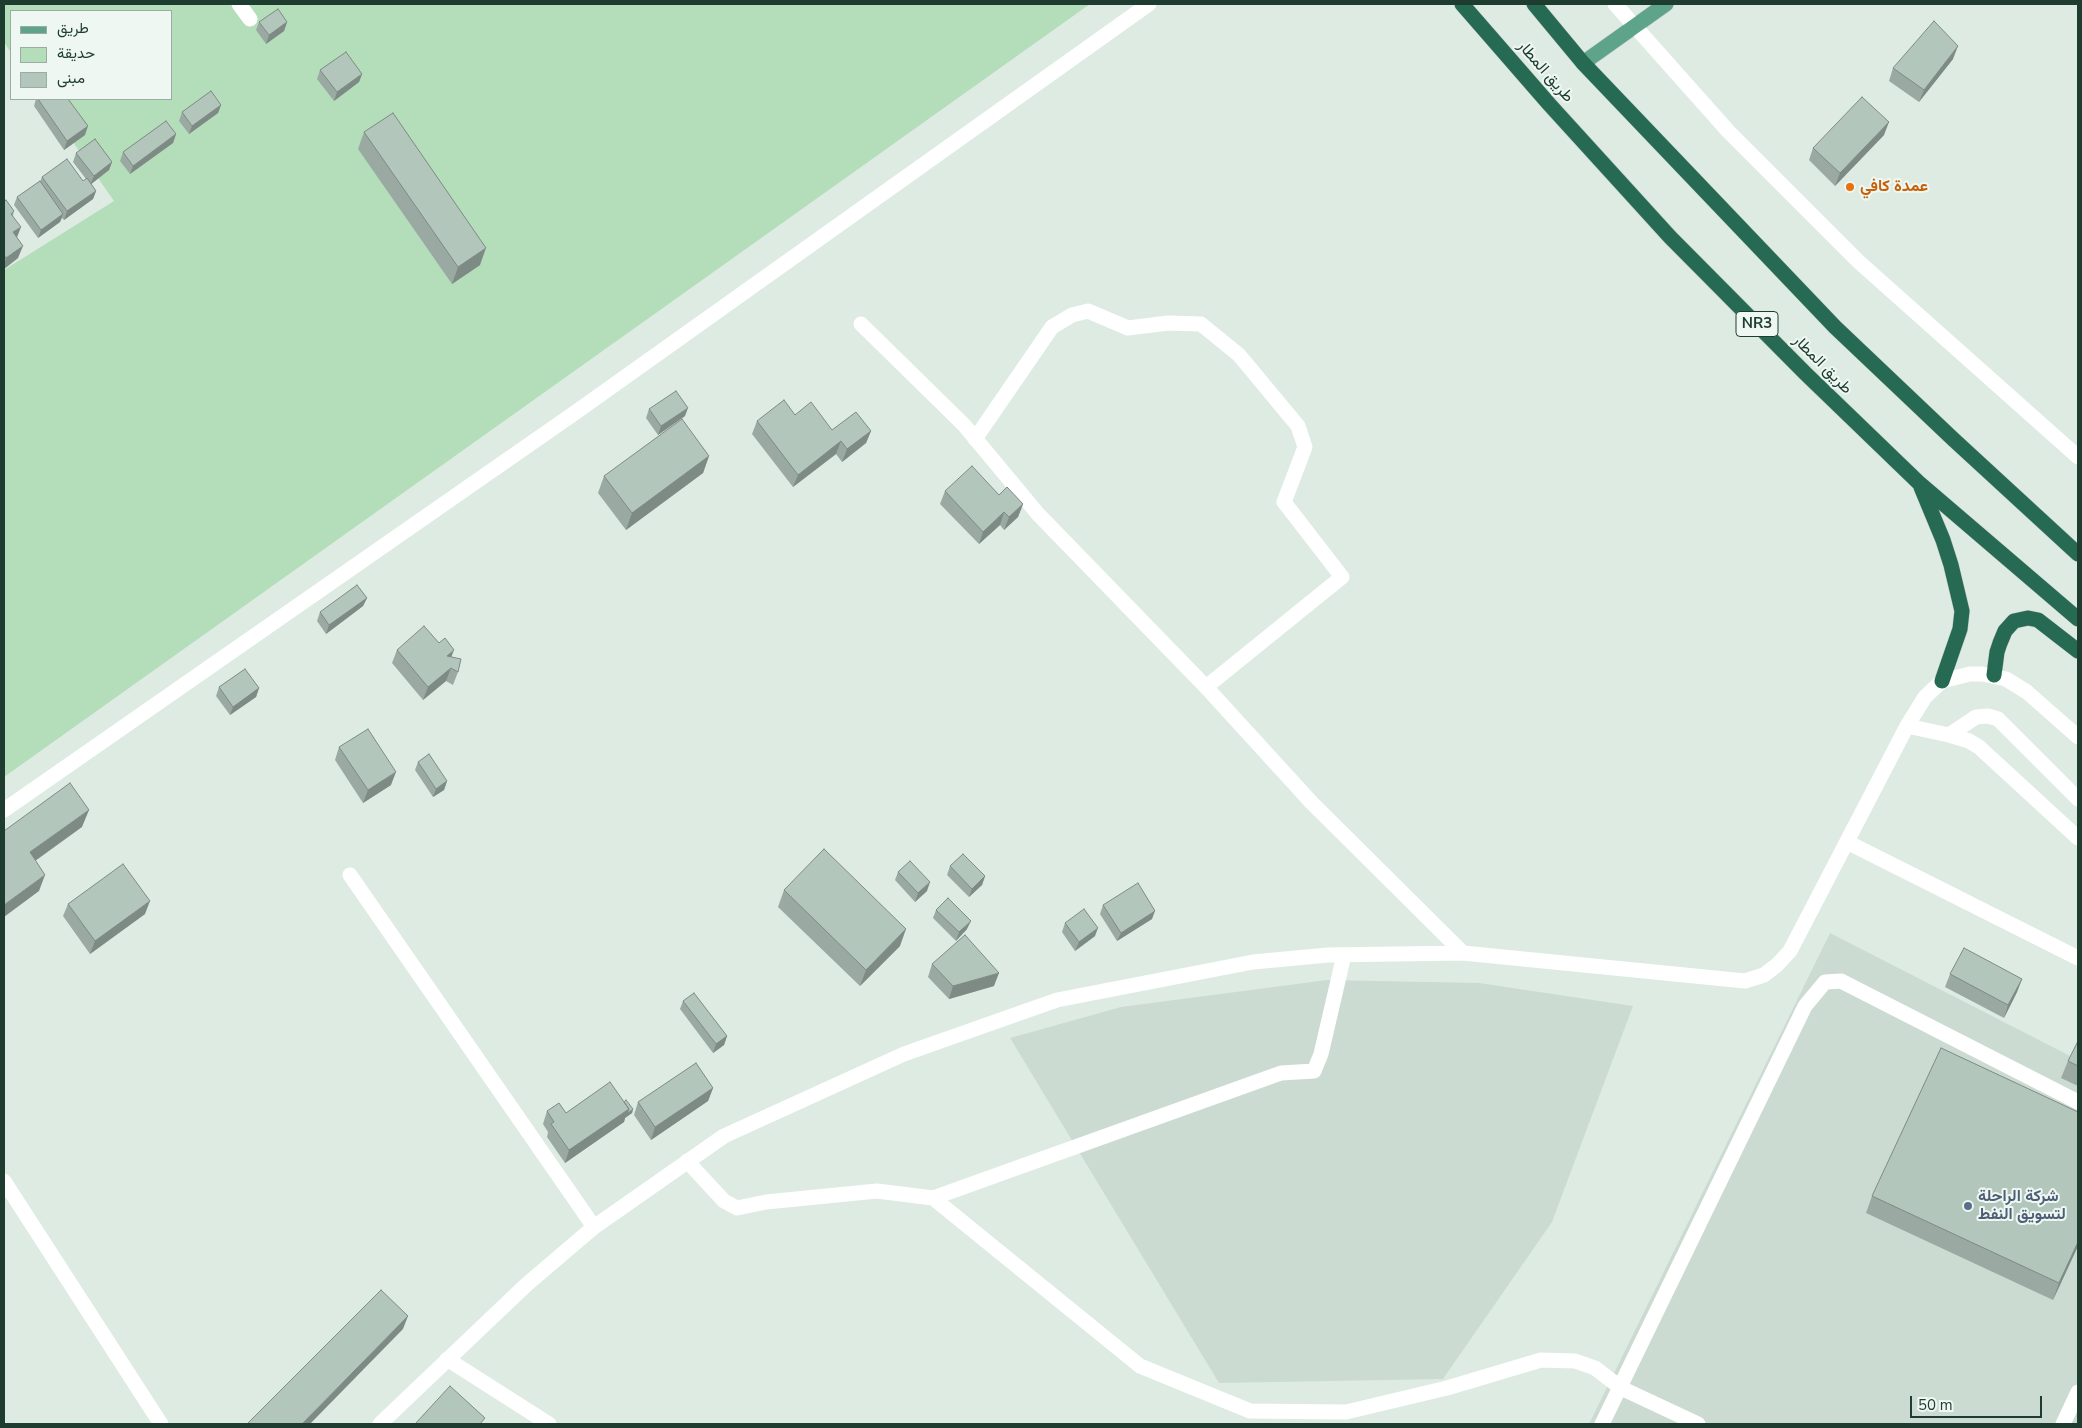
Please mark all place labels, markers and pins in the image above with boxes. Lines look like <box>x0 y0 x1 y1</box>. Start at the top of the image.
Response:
place label: عمدة كافي <box>1860 177 1928 197</box>
marker: عمدة كافي <box>1844 181 1856 193</box>
place label: شركة الراحلة لتسويق النفط <box>1978 1187 2066 1225</box>
marker: شركة الراحلة لتسويق النفط <box>1962 1200 1974 1212</box>

